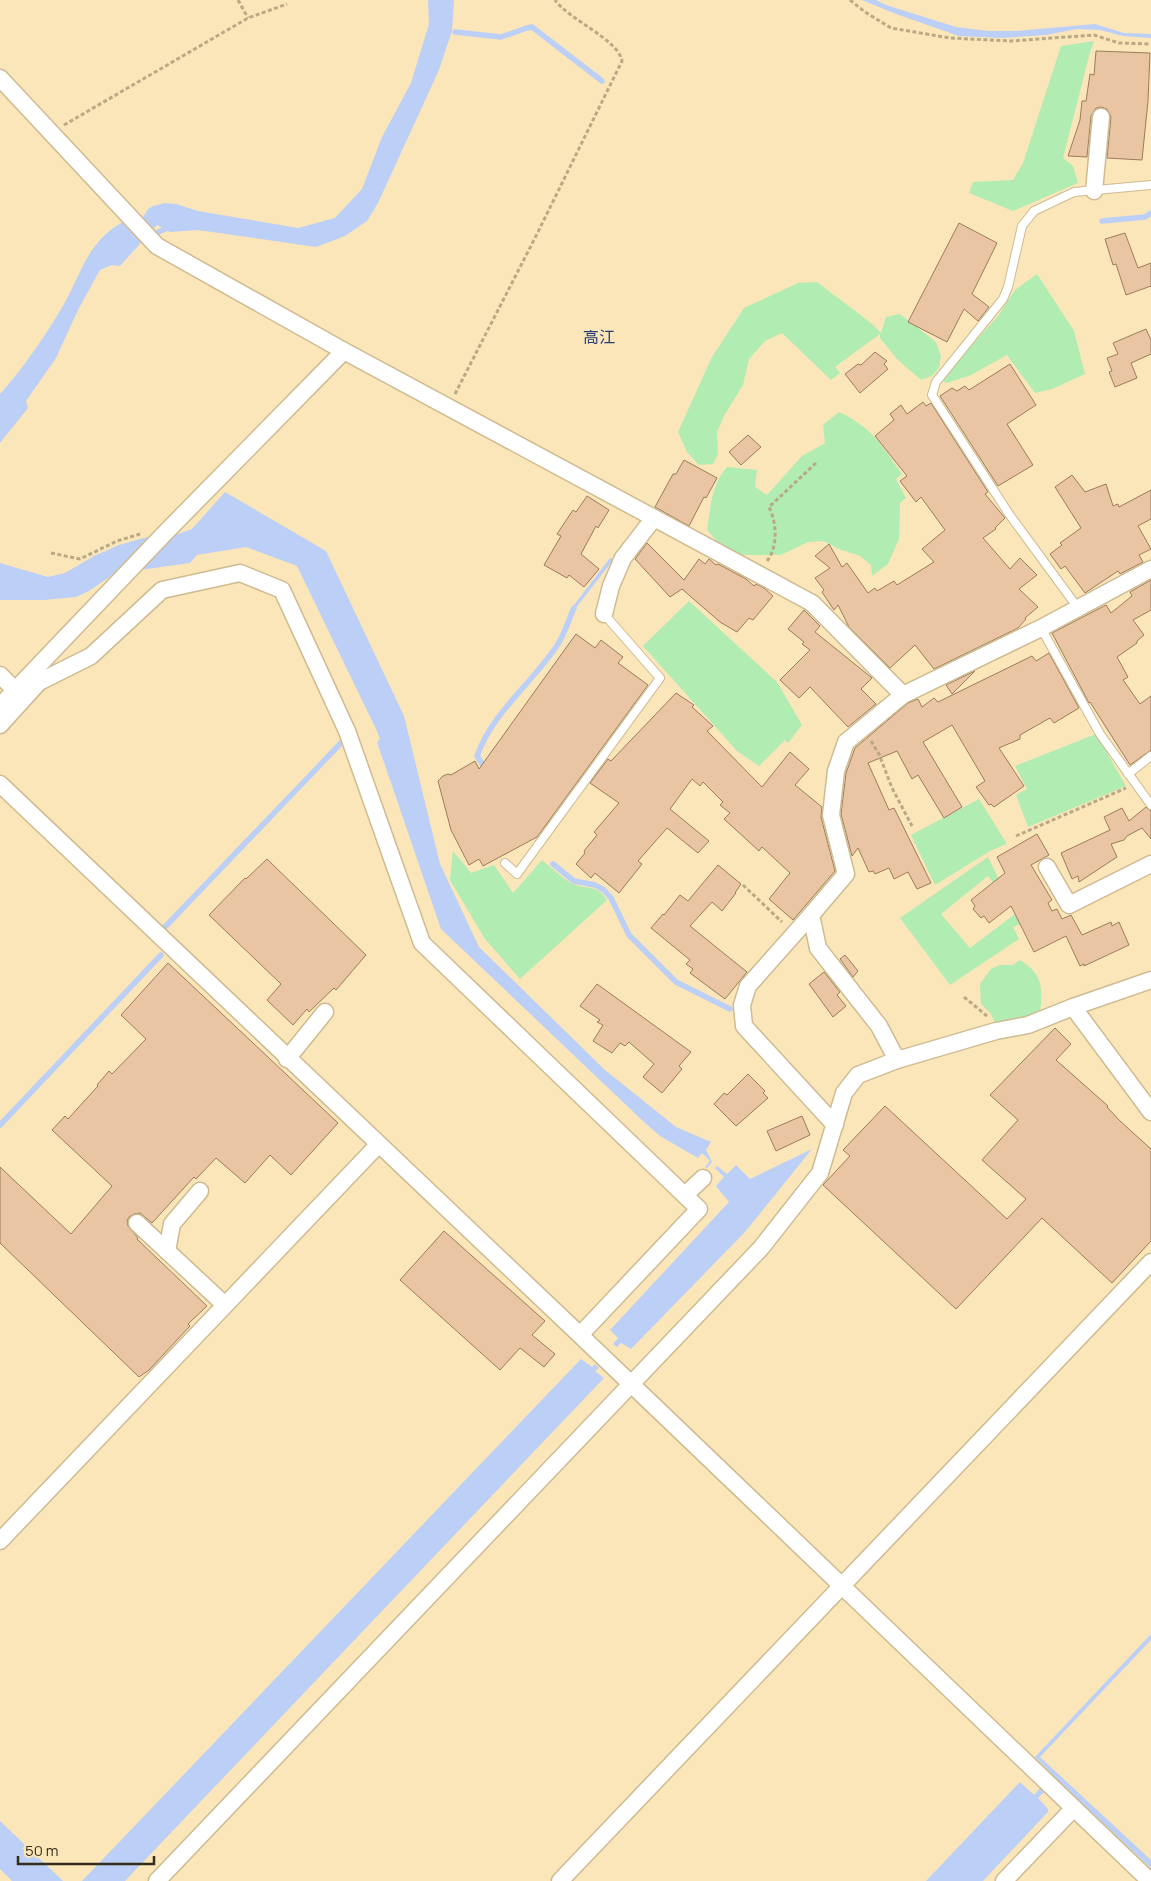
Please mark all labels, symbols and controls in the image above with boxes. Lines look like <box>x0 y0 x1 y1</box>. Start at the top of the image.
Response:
district label: 高江 <box>583 326 615 348</box>
scale bar <box>18 1834 154 1866</box>
text: 50 m <box>25 1840 59 1861</box>

